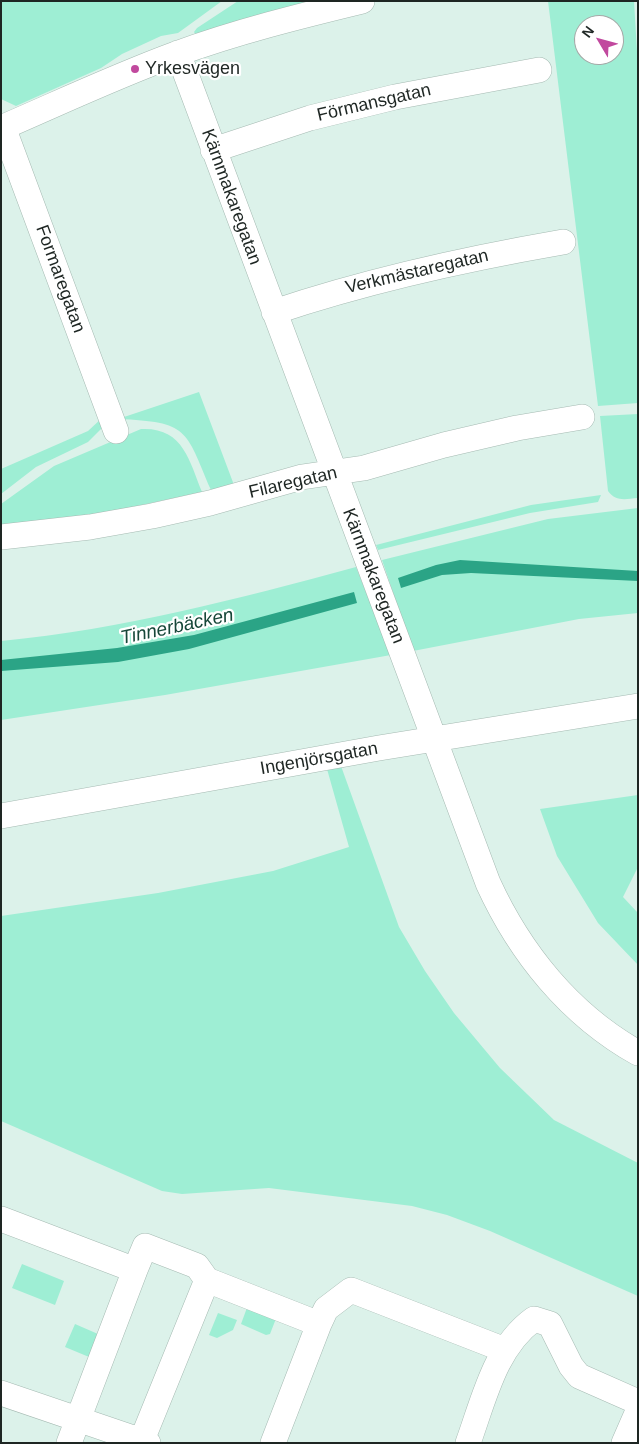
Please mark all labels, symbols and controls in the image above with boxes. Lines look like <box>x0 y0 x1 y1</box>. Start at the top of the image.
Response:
north arrow <box>574 15 624 65</box>
text: N <box>578 23 597 40</box>
place label: Yrkesvägen <box>145 58 240 80</box>
marker: Yrkesvägen <box>129 63 141 75</box>
street label: Förmansgatan <box>315 79 433 127</box>
street label: Kärnmakaregatan <box>196 126 266 268</box>
street label: Formaregatan <box>31 222 89 336</box>
street label: Verkmästaregatan <box>343 245 491 299</box>
street label: Filaregatan <box>247 462 339 504</box>
street label: Kärnmakaregatan <box>337 505 409 647</box>
water label: Tinnerbäcken <box>118 604 236 650</box>
street label: Ingenjörsgatan <box>258 738 380 780</box>

